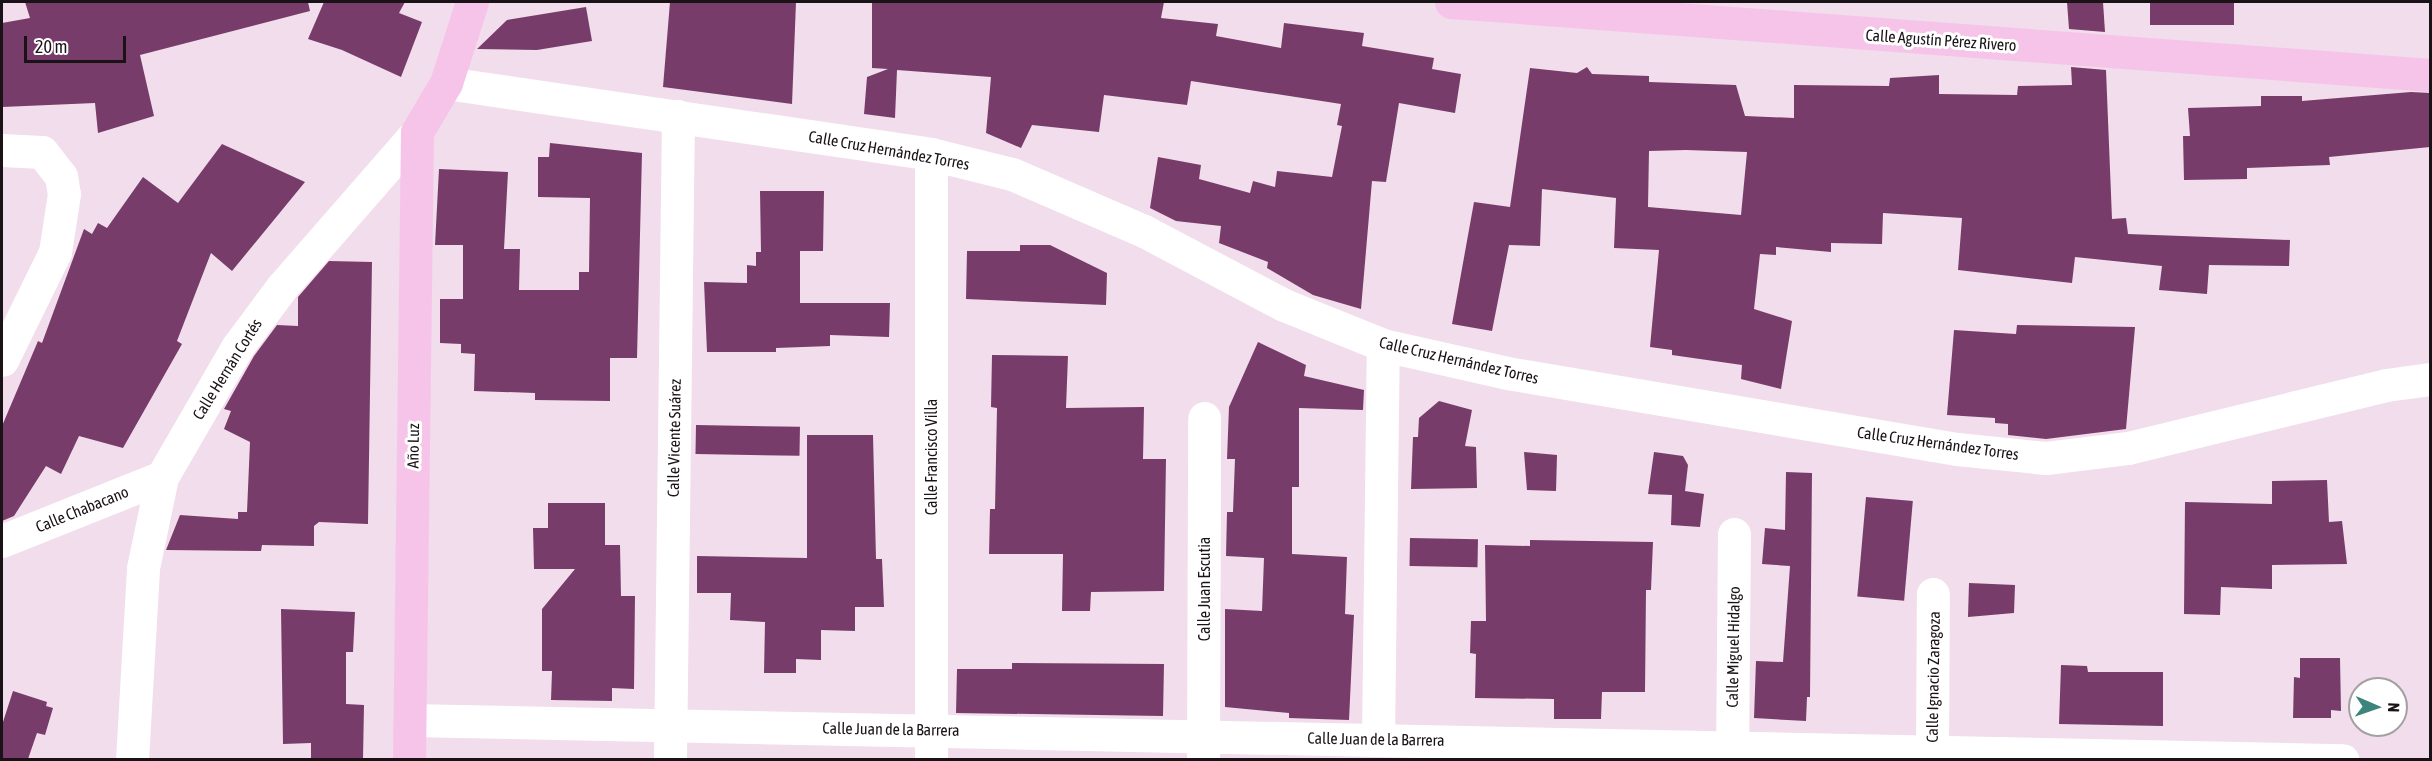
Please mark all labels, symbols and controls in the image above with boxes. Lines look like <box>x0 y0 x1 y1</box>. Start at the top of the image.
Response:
scale bar <box>27 24 129 62</box>
street label: Calle Agustín Pérez Rivero <box>1865 25 2017 55</box>
text: 20 m <box>35 36 67 57</box>
street label: Calle Cruz Hernández Torres <box>807 126 971 174</box>
street label: Calle Hernán Cortés <box>188 315 266 423</box>
street label: Calle Cruz Hernández Torres <box>1377 332 1541 388</box>
street label: Calle Vicente Suárez <box>663 379 685 497</box>
street label: Calle Francisco Villa <box>921 399 941 515</box>
street label: Calle Cruz Hernández Torres <box>1856 422 2020 464</box>
street label: Año Luz <box>403 423 423 469</box>
street label: Calle Chabacano <box>33 482 131 536</box>
street label: Calle Juan Escutia <box>1194 537 1214 641</box>
street label: Calle Miguel Hidalgo <box>1722 586 1744 708</box>
street label: Calle Ignacio Zaragoza <box>1922 611 1944 743</box>
north arrow <box>2348 677 2408 737</box>
text: N <box>2385 703 2403 713</box>
street label: Calle Juan de la Barrera <box>822 718 960 740</box>
street label: Calle Juan de la Barrera <box>1307 728 1445 750</box>

